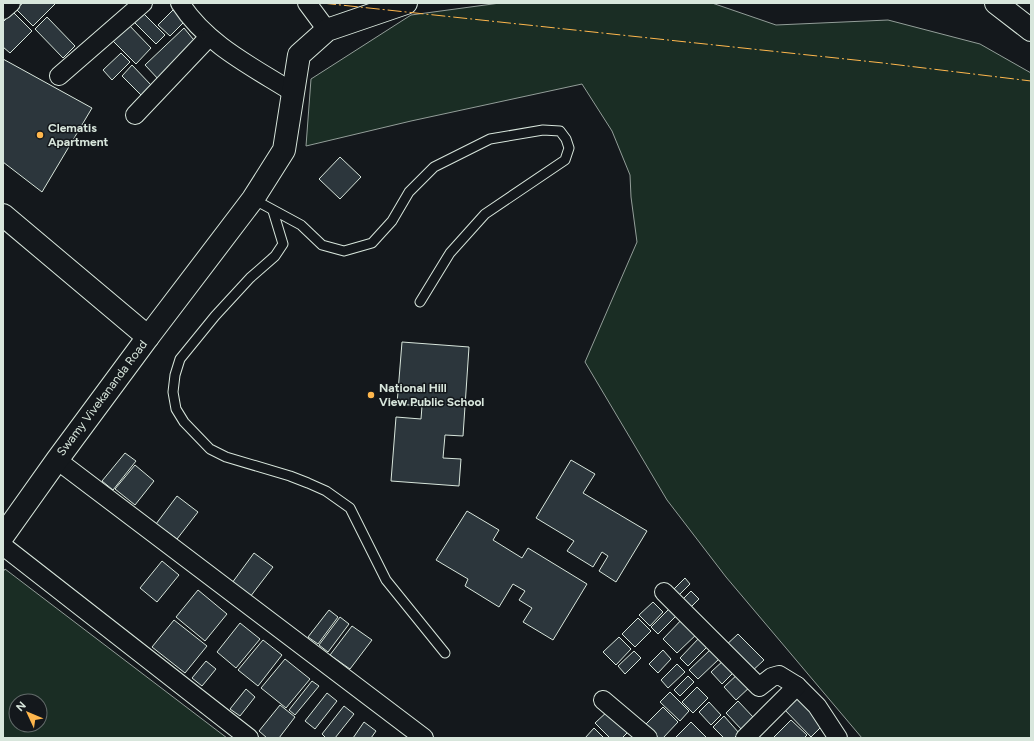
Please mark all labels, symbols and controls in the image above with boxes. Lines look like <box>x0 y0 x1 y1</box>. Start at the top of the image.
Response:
place label: Clematis Apartment <box>48 121 108 149</box>
marker: Clematis Apartment <box>35 130 45 140</box>
street label: Swamy Vivekananda Road <box>54 337 150 459</box>
place label: National Hill View Public School <box>379 381 484 409</box>
marker: National Hill View Public School <box>366 390 376 400</box>
north arrow <box>8 693 48 733</box>
text: N <box>14 699 29 714</box>

